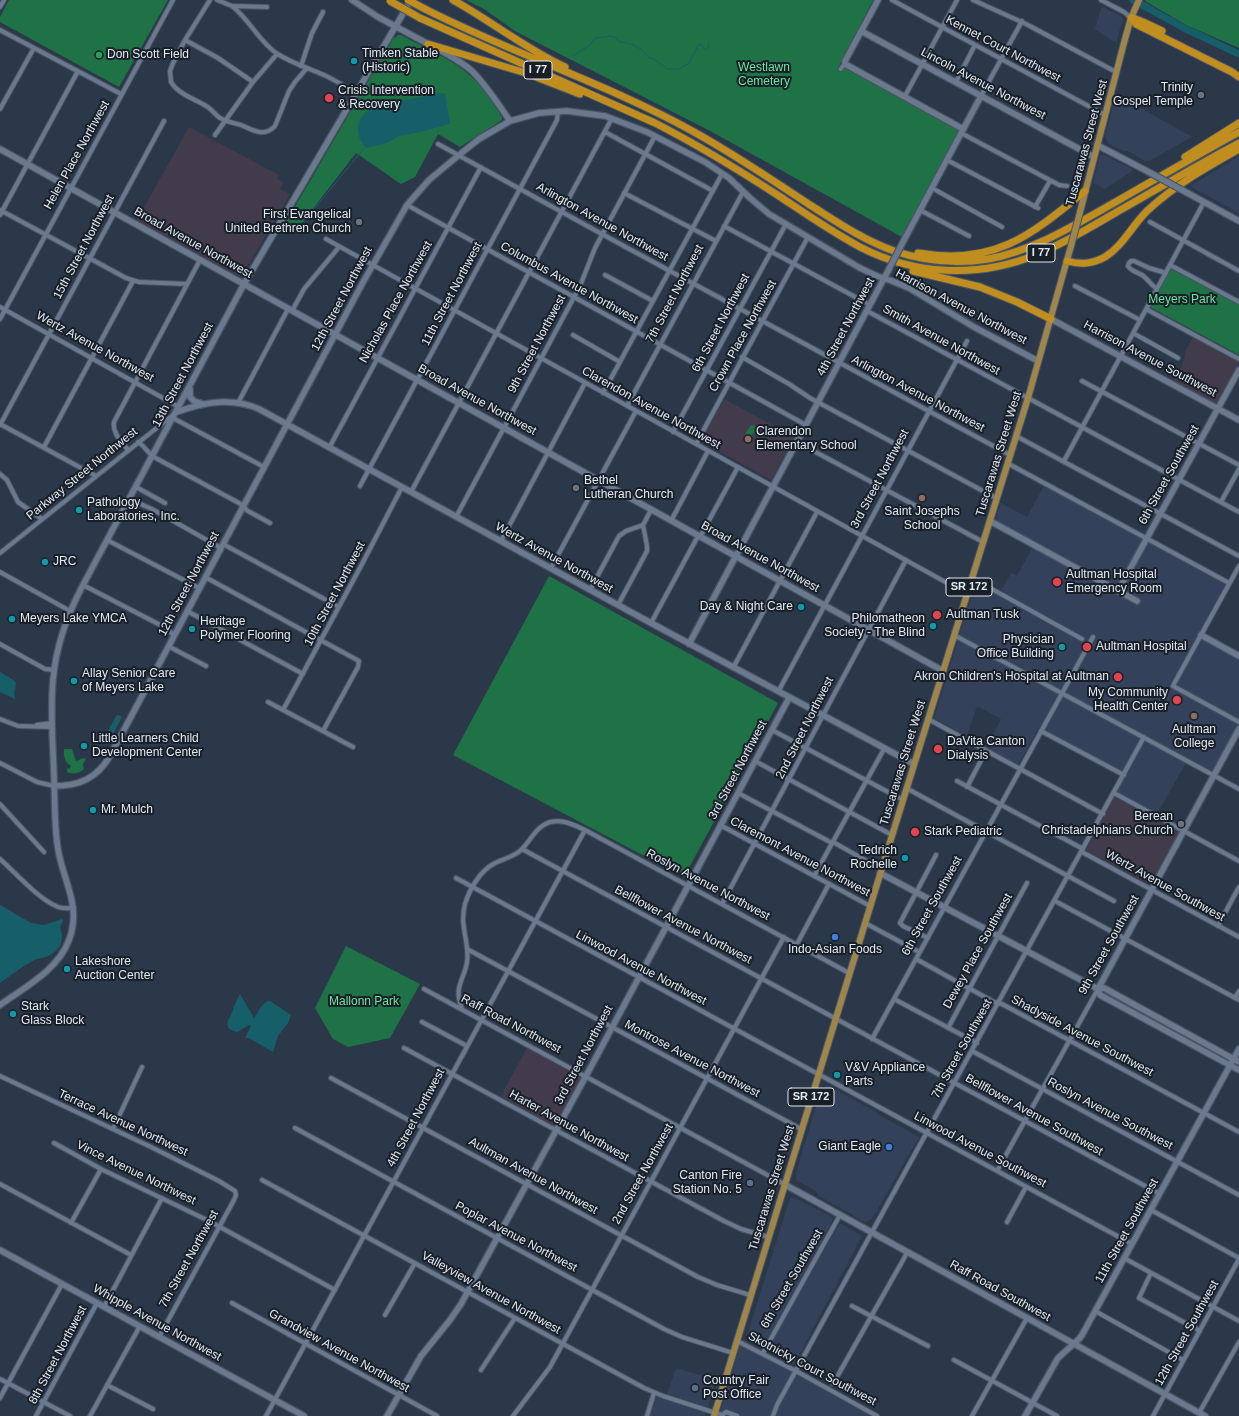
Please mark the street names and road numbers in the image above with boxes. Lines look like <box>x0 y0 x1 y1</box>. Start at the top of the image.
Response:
street label: Kennet Court Northwest <box>943 13 1063 85</box>
street label: Lincoln Avenue Northwest <box>918 45 1048 123</box>
road number: I 77 <box>524 61 552 79</box>
street label: Tuscarawas Street West <box>1063 78 1111 208</box>
street label: Helen Place Northwest <box>41 98 113 212</box>
street label: Arlington Avenue Northwest <box>534 180 670 264</box>
street label: 15th Street Northwest <box>50 192 118 302</box>
street label: Broad Avenue Northwest <box>131 204 255 282</box>
street label: Nicholas Place Northwest <box>357 239 435 365</box>
street label: Columbus Avenue Northwest <box>498 239 640 327</box>
street label: 11th Street Northwest <box>419 240 485 348</box>
street label: 7th Street Northwest <box>643 242 707 346</box>
street label: 12th Street Northwest <box>308 244 376 354</box>
road number: I 77 <box>1027 244 1055 262</box>
street label: Harrison Avenue Northwest <box>893 266 1029 348</box>
street label: 6th Street Northwest <box>689 271 753 375</box>
street label: 4th Street Northwest <box>814 275 878 379</box>
street label: Crown Place Northwest <box>706 278 780 394</box>
street label: 9th Street Northwest <box>505 292 569 396</box>
street label: Smith Avenue Northwest <box>880 302 1002 378</box>
street label: Wertz Avenue Northwest <box>34 309 156 385</box>
street label: Harrison Avenue Southwest <box>1081 318 1219 400</box>
street label: 13th Street Northwest <box>149 320 217 430</box>
street label: Arlington Avenue Northwest <box>849 353 987 435</box>
street label: Broad Avenue Northwest <box>415 361 539 439</box>
street label: Clarendon Avenue Northwest <box>579 364 723 452</box>
street label: Tuscarawas Street West <box>973 390 1025 518</box>
street label: 6th Street Southwest <box>1136 423 1202 527</box>
street label: Parkway Street Northwest <box>24 425 140 523</box>
street label: 3rd Street Northwest <box>848 427 912 531</box>
street label: Broad Avenue Northwest <box>698 518 822 596</box>
street label: Wertz Avenue Northwest <box>493 520 615 596</box>
street label: 12th Street Northwest <box>155 529 223 639</box>
street label: 10th Street Northwest <box>301 539 369 649</box>
road number: SR 172 <box>946 578 992 596</box>
street label: 2nd Street Northwest <box>773 675 837 781</box>
street label: Tuscarawas Street West <box>877 699 929 827</box>
street label: 3rd Street Northwest <box>706 718 770 822</box>
street label: Claremont Avenue Northwest <box>728 814 872 900</box>
street label: Roslyn Avenue Northwest <box>644 846 772 924</box>
street label: Wertz Avenue Southwest <box>1103 847 1227 925</box>
street label: 6th Street Southwest <box>899 854 965 958</box>
street label: Bellflower Avenue Northwest <box>612 883 754 967</box>
street label: Dewey Place Southwest <box>940 891 1016 1011</box>
street label: 9th Street Southwest <box>1076 893 1142 997</box>
street label: Linwood Avenue Northwest <box>573 927 709 1009</box>
street label: Raff Road Northwest <box>459 992 563 1056</box>
street label: Shadyside Avenue Southwest <box>1008 992 1156 1080</box>
street label: 7th Street Southwest <box>929 997 995 1101</box>
street label: 3rd Street Northwest <box>552 1003 616 1107</box>
street label: Montrose Avenue Northwest <box>622 1017 762 1101</box>
street label: 4th Street Northwest <box>384 1066 448 1170</box>
street label: Bellflower Avenue Southwest <box>963 1071 1105 1159</box>
street label: Roslyn Avenue Southwest <box>1045 1075 1175 1153</box>
street label: Terrace Avenue Northwest <box>56 1087 190 1159</box>
street label: Harter Avenue Northwest <box>507 1087 631 1165</box>
road number: SR 172 <box>788 1088 834 1106</box>
street label: Linwood Avenue Southwest <box>911 1109 1049 1191</box>
street label: 2nd Street Northwest <box>609 1121 677 1227</box>
street label: Tuscarawas Street West <box>746 1124 798 1252</box>
street label: Aultman Avenue Northwest <box>466 1135 600 1217</box>
street label: Vince Avenue Northwest <box>74 1138 198 1208</box>
street label: 11th Street Southwest <box>1092 1176 1162 1286</box>
street label: Poplar Avenue Northwest <box>453 1199 579 1275</box>
street label: 7th Street Northwest <box>156 1208 222 1310</box>
street label: 6th Street Southwest <box>758 1227 826 1331</box>
street label: Valleyview Avenue Northwest <box>419 1249 563 1337</box>
street label: Raff Road Southwest <box>947 1257 1053 1325</box>
street label: 12th Street Southwest <box>1152 1278 1222 1388</box>
street label: Whipple Avenue Northwest <box>90 1282 224 1364</box>
street label: 8th Street Northwest <box>26 1303 90 1407</box>
street label: Grandview Avenue Northwest <box>266 1306 412 1396</box>
street label: Skotnicky Court Southwest <box>745 1329 879 1409</box>

